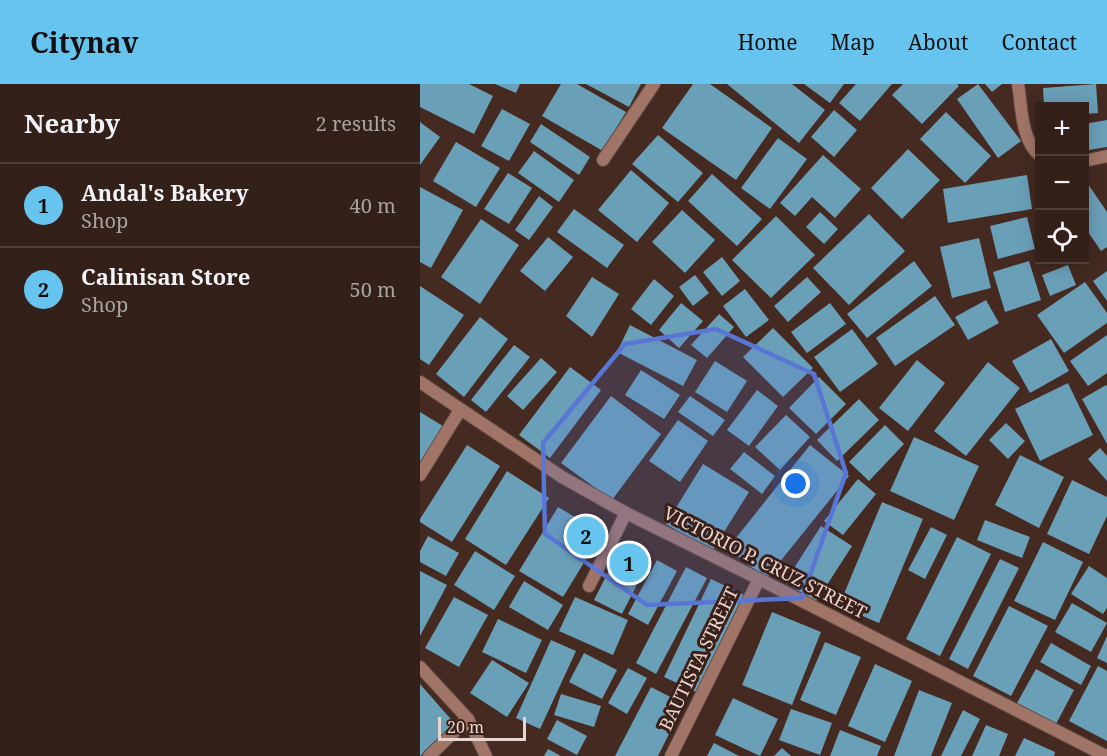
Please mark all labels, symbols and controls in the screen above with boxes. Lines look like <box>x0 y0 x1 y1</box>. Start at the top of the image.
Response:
text: Citynav <box>30 23 139 61</box>
text: Home <box>738 28 798 56</box>
text: Map <box>831 28 875 56</box>
text: About <box>908 28 969 56</box>
text: Contact <box>1002 28 1077 56</box>
map controls <box>1035 102 1089 264</box>
button: + <box>1035 102 1089 156</box>
text: Nearby <box>24 105 120 141</box>
text: 2 results <box>316 110 396 137</box>
button: − <box>1035 156 1089 210</box>
text: Andal's Bakery <box>81 177 249 207</box>
text: 1 <box>38 192 49 219</box>
text: 40 m <box>350 192 396 219</box>
text: Shop <box>81 207 128 234</box>
button: locate <box>1035 210 1089 264</box>
text: Calinisan Store <box>81 261 250 291</box>
text: 2 <box>38 276 49 303</box>
text: 50 m <box>350 276 396 303</box>
text: Shop <box>81 291 128 318</box>
your location <box>781 469 810 498</box>
street label: VICTORIO P. CRUZ STREET <box>660 500 871 624</box>
pin: 2 <box>566 514 606 558</box>
pin: 1 <box>610 540 648 586</box>
street label: BAUTISTA STREET <box>653 583 743 734</box>
scale bar <box>438 714 526 742</box>
text: 20 m <box>447 716 484 738</box>

